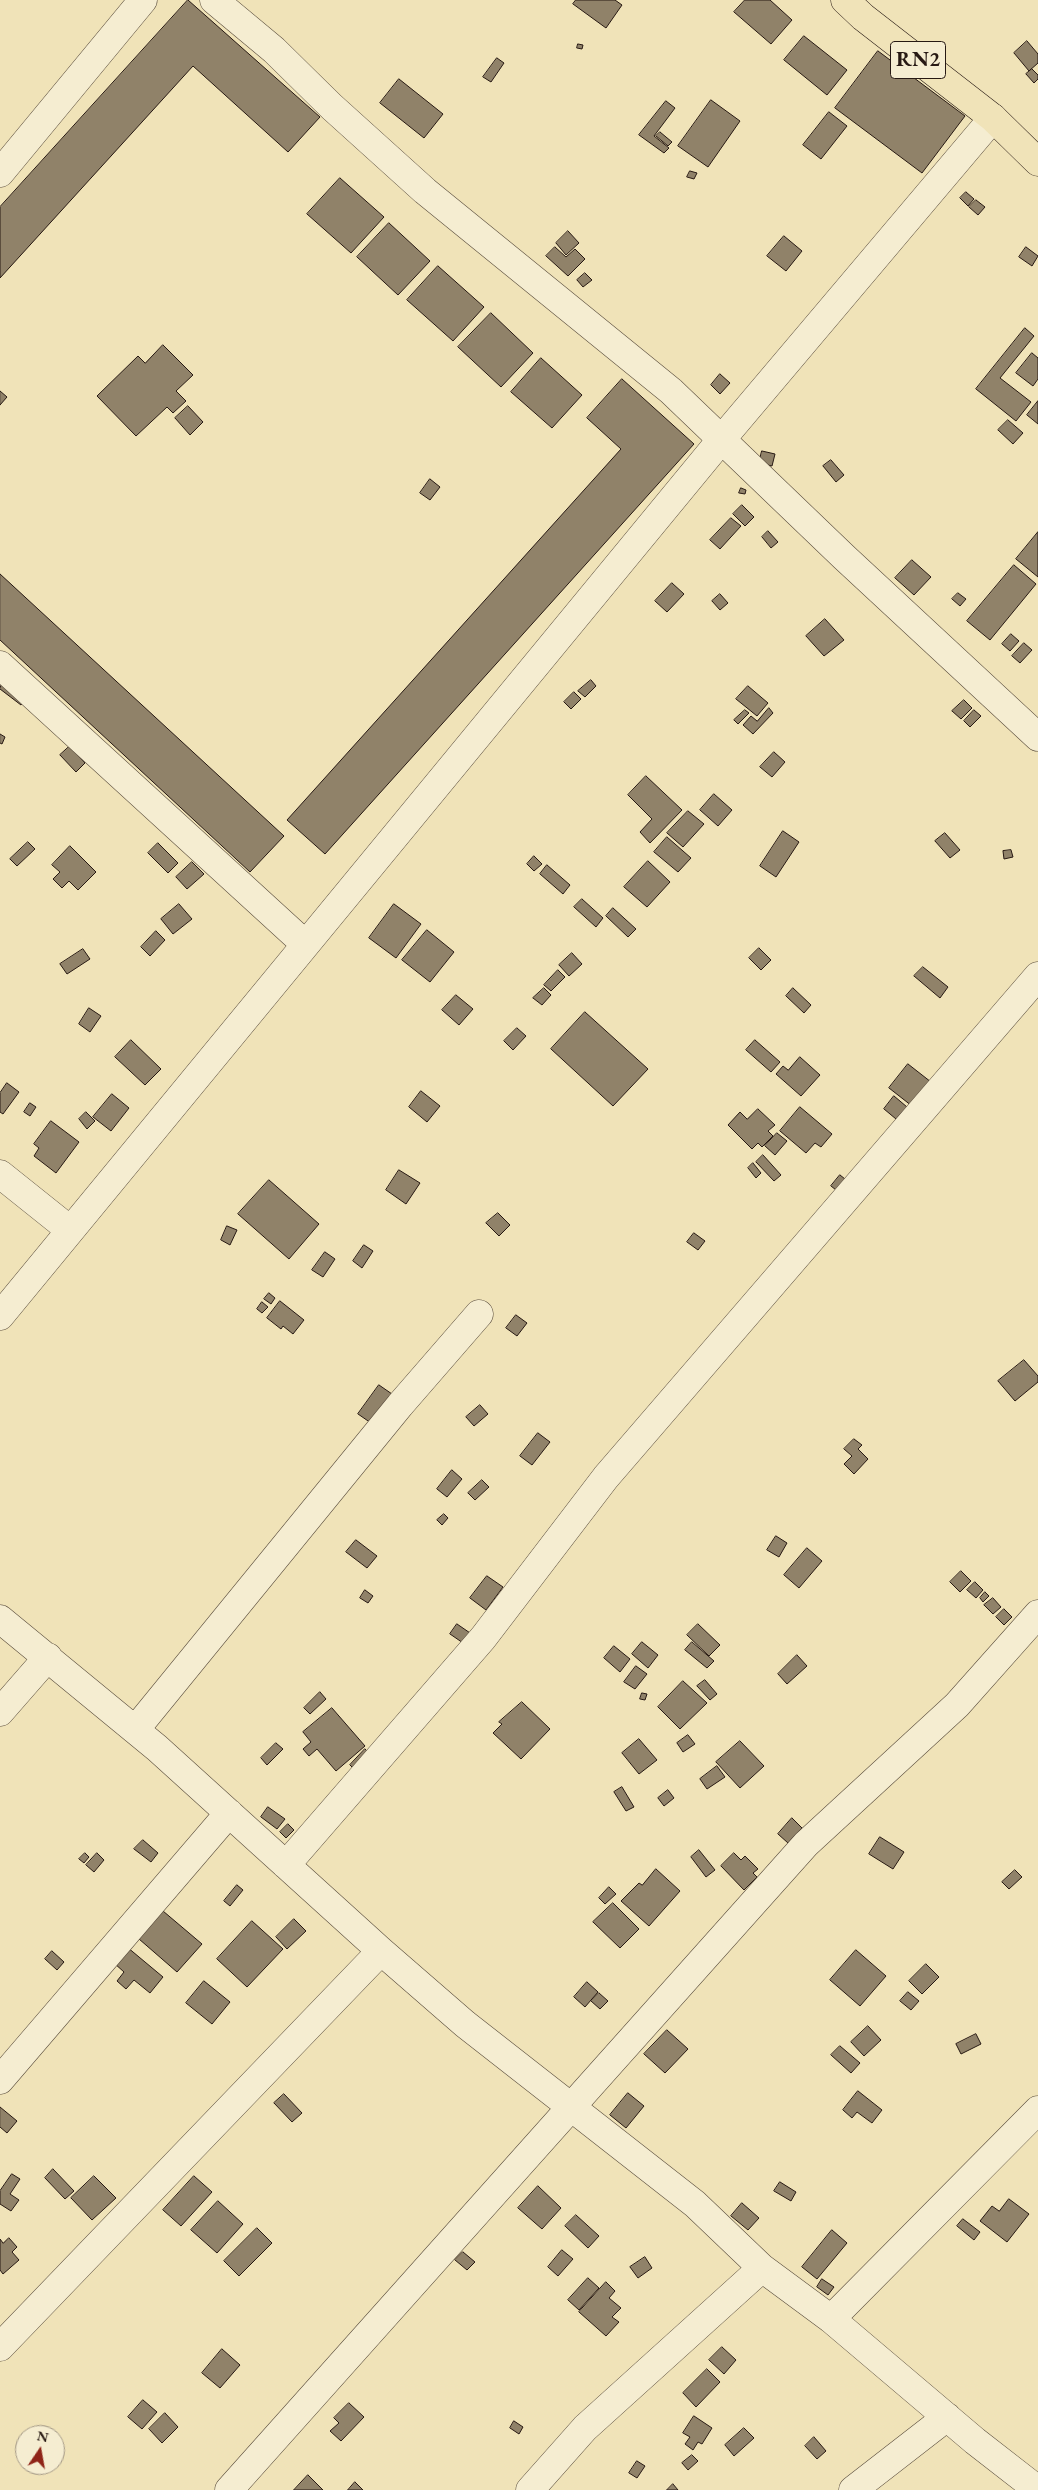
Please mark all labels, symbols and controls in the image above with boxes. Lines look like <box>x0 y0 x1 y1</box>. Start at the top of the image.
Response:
road number: RN2 <box>890 42 946 78</box>
north arrow <box>15 2425 65 2475</box>
text: N <box>35 2426 50 2446</box>

